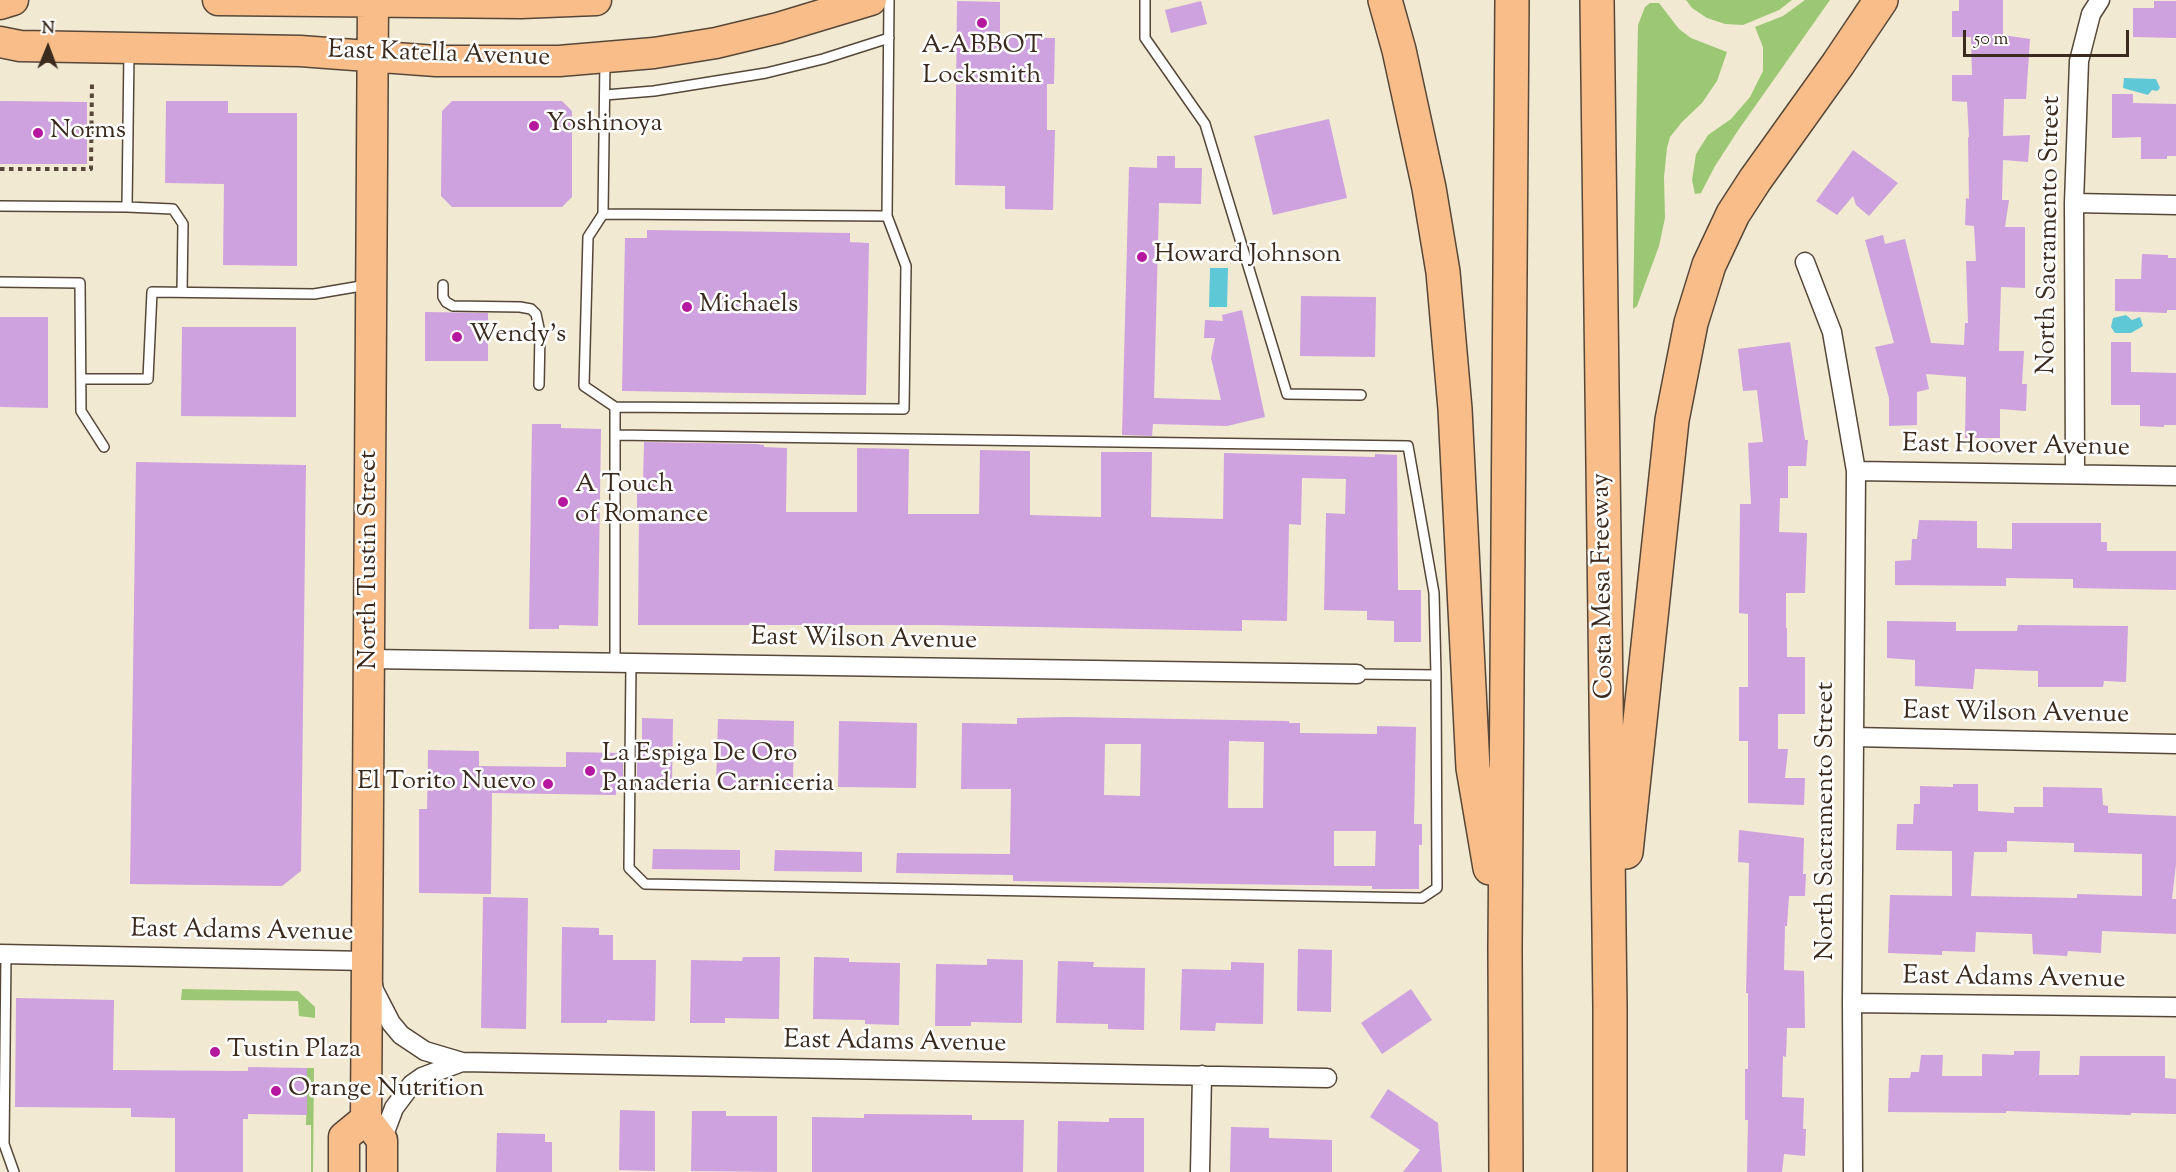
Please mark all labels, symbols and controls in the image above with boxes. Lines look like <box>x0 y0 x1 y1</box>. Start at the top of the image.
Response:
marker: A-ABBOT Locksmith <box>975 16 989 30</box>
north arrow <box>18 18 78 78</box>
text: N <box>42 18 55 41</box>
scale bar <box>1966 18 2132 56</box>
text: 50 m <box>1974 27 2008 53</box>
place label: A-ABBOT Locksmith <box>921 32 1043 94</box>
street label: East Katella Avenue <box>327 37 551 75</box>
street label: North Sacramento Street <box>2033 95 2069 375</box>
place label: Yoshinoya <box>546 110 663 142</box>
place label: Norms <box>50 117 126 149</box>
marker: Yoshinoya <box>527 119 541 133</box>
marker: Norms <box>31 126 45 140</box>
place label: Howard Johnson <box>1154 241 1341 273</box>
marker: Howard Johnson <box>1135 250 1149 264</box>
place label: Michaels <box>699 291 798 323</box>
marker: Michaels <box>680 300 694 314</box>
place label: Wendy's <box>469 321 566 353</box>
marker: Wendy's <box>450 330 464 344</box>
street label: East Hoover Avenue <box>1902 430 2130 466</box>
street label: North Tustin Street <box>355 450 387 670</box>
place label: A Touch of Romance <box>575 471 708 532</box>
street label: Costa Mesa Freeway <box>1587 473 1623 699</box>
marker: A Touch of Romance <box>556 495 570 509</box>
street label: East Wilson Avenue <box>750 623 978 659</box>
street label: North Sacramento Street <box>1812 682 1844 960</box>
street label: East Wilson Avenue <box>1902 697 2130 733</box>
place label: La Espiga De Oro Panaderia Carniceria <box>602 740 834 802</box>
marker: La Espiga De Oro Panaderia Carniceria <box>583 764 597 778</box>
place label: El Torito Nuevo <box>357 768 536 800</box>
marker: El Torito Nuevo <box>541 777 555 791</box>
street label: East Adams Avenue <box>130 915 354 951</box>
street label: East Adams Avenue <box>1902 962 2126 998</box>
street label: East Adams Avenue <box>783 1026 1007 1062</box>
place label: Tustin Plaza <box>227 1036 361 1068</box>
marker: Tustin Plaza <box>208 1045 222 1059</box>
place label: Orange Nutrition <box>288 1075 484 1107</box>
marker: Orange Nutrition <box>269 1084 283 1098</box>

